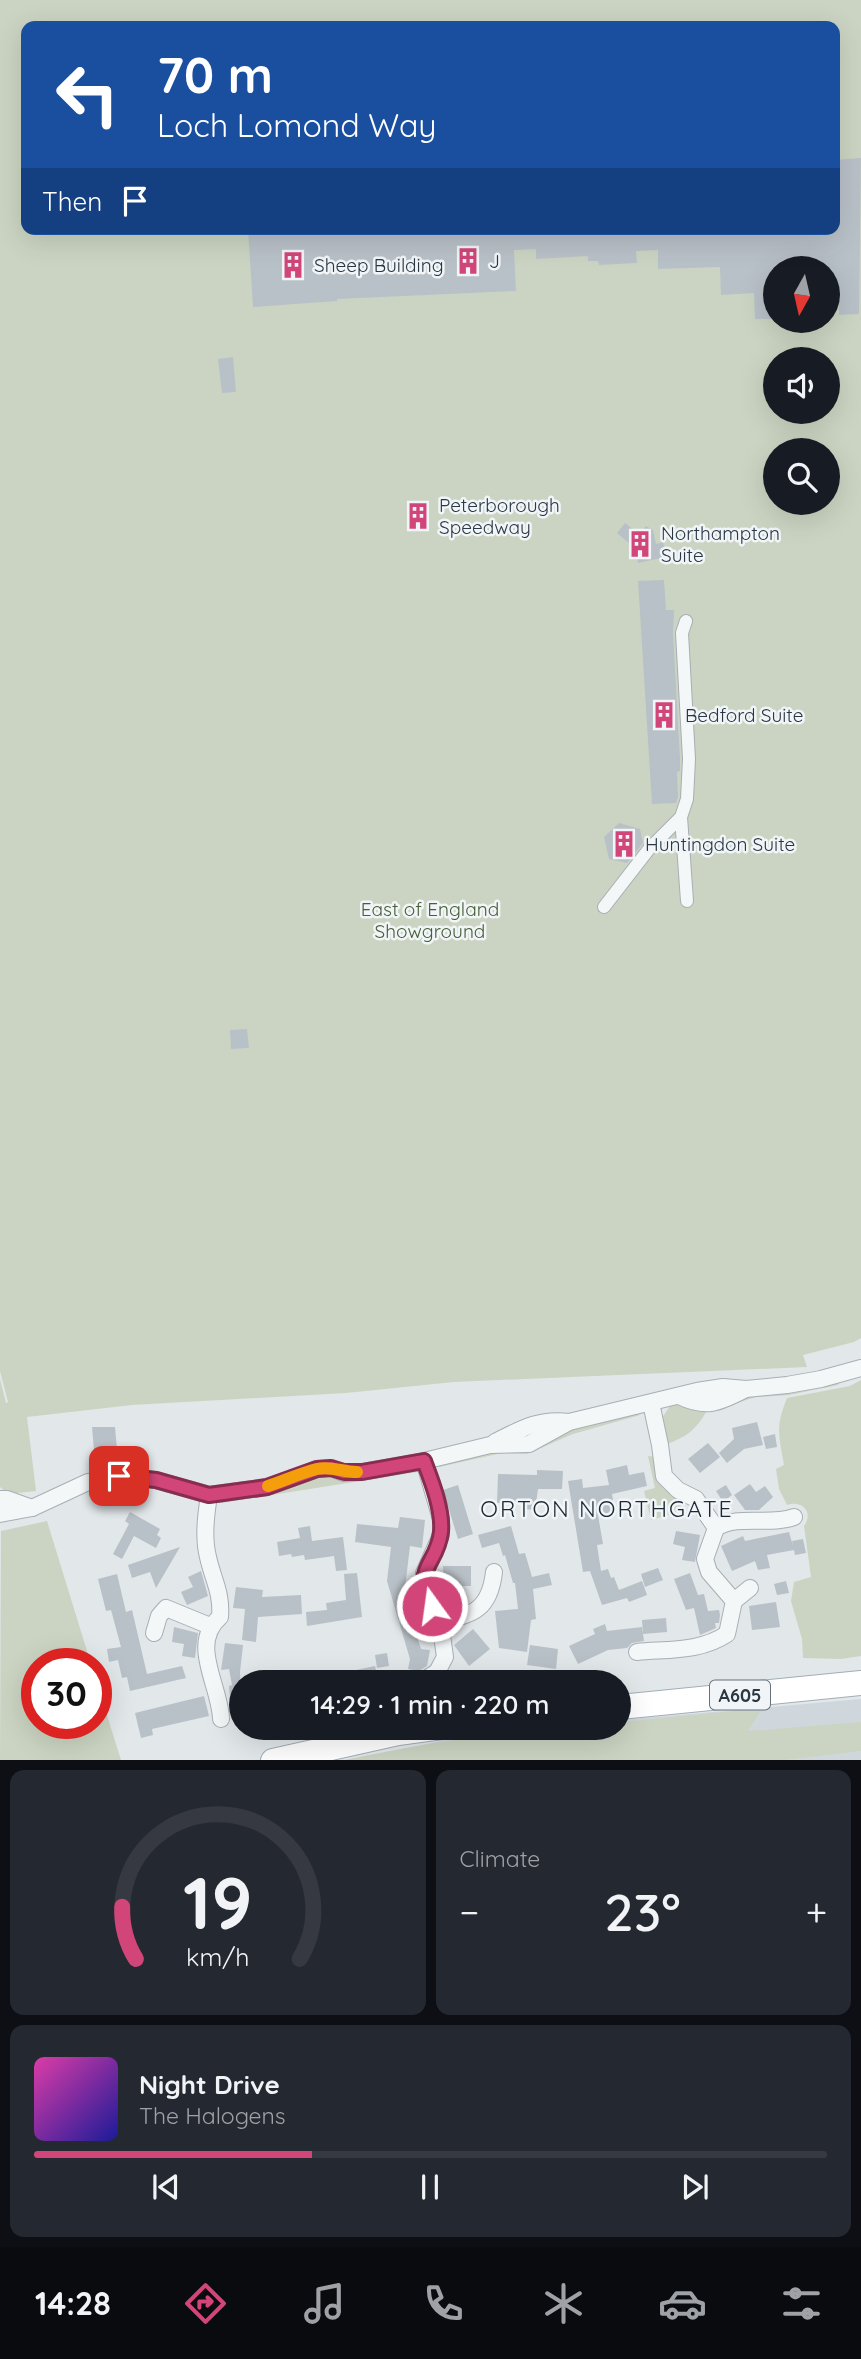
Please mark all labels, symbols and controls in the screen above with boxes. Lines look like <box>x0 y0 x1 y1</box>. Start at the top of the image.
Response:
text: 70 m <box>157 44 273 105</box>
icon: left <box>42 49 133 140</box>
text: Loch Lomond Way <box>157 105 437 145</box>
icon: arrive <box>116 182 154 220</box>
text: Then <box>42 185 102 218</box>
building icon: J <box>453 246 483 276</box>
place label: J <box>489 249 500 273</box>
building icon: Sheep Building <box>278 250 308 280</box>
place label: Sheep Building <box>314 253 444 277</box>
north arrow <box>763 256 840 332</box>
map controls <box>763 256 840 515</box>
button: sound <box>763 347 840 424</box>
button: search <box>763 438 840 515</box>
place label: Peterborough Speedway <box>439 493 560 539</box>
building icon: Peterborough Speedway <box>403 501 433 531</box>
place label: Northampton Suite <box>661 521 780 567</box>
building icon: Northampton Suite <box>625 529 655 559</box>
building icon: Bedford Suite <box>649 700 679 730</box>
place label: Bedford Suite <box>685 703 803 727</box>
building icon: Huntingdon Suite <box>609 829 639 859</box>
place label: Huntingdon Suite <box>645 832 795 856</box>
park label: East of England Showground <box>361 897 499 943</box>
pin <box>89 1446 149 1506</box>
icon: arrive <box>100 1457 138 1495</box>
district label: ORTON NORTHGATE <box>480 1494 734 1523</box>
position arrow <box>395 1569 469 1643</box>
speed limit sign: 30 <box>21 1648 112 1739</box>
road number: A605 <box>710 1680 770 1710</box>
text: 14:29 · 1 min · 220 m <box>311 1688 549 1721</box>
text: Climate <box>460 1844 540 1873</box>
text: 19 <box>183 1856 253 1947</box>
text: 23° <box>604 1879 681 1944</box>
text: − <box>460 1888 479 1936</box>
text: + <box>806 1888 827 1936</box>
text: km/h <box>186 1940 249 1971</box>
text: Night Drive <box>139 2068 280 2101</box>
text: The Halogens <box>139 2101 286 2130</box>
icon: previous <box>147 2168 185 2206</box>
icon: pause <box>411 2168 449 2206</box>
icon: next <box>676 2168 714 2206</box>
icon: directions <box>181 2279 230 2328</box>
icon: music <box>300 2279 349 2328</box>
icon: phone <box>419 2279 468 2328</box>
icon: climate <box>539 2279 588 2328</box>
icon: car <box>658 2279 707 2328</box>
icon: filters <box>777 2279 826 2328</box>
text: 14:28 <box>35 2283 111 2323</box>

